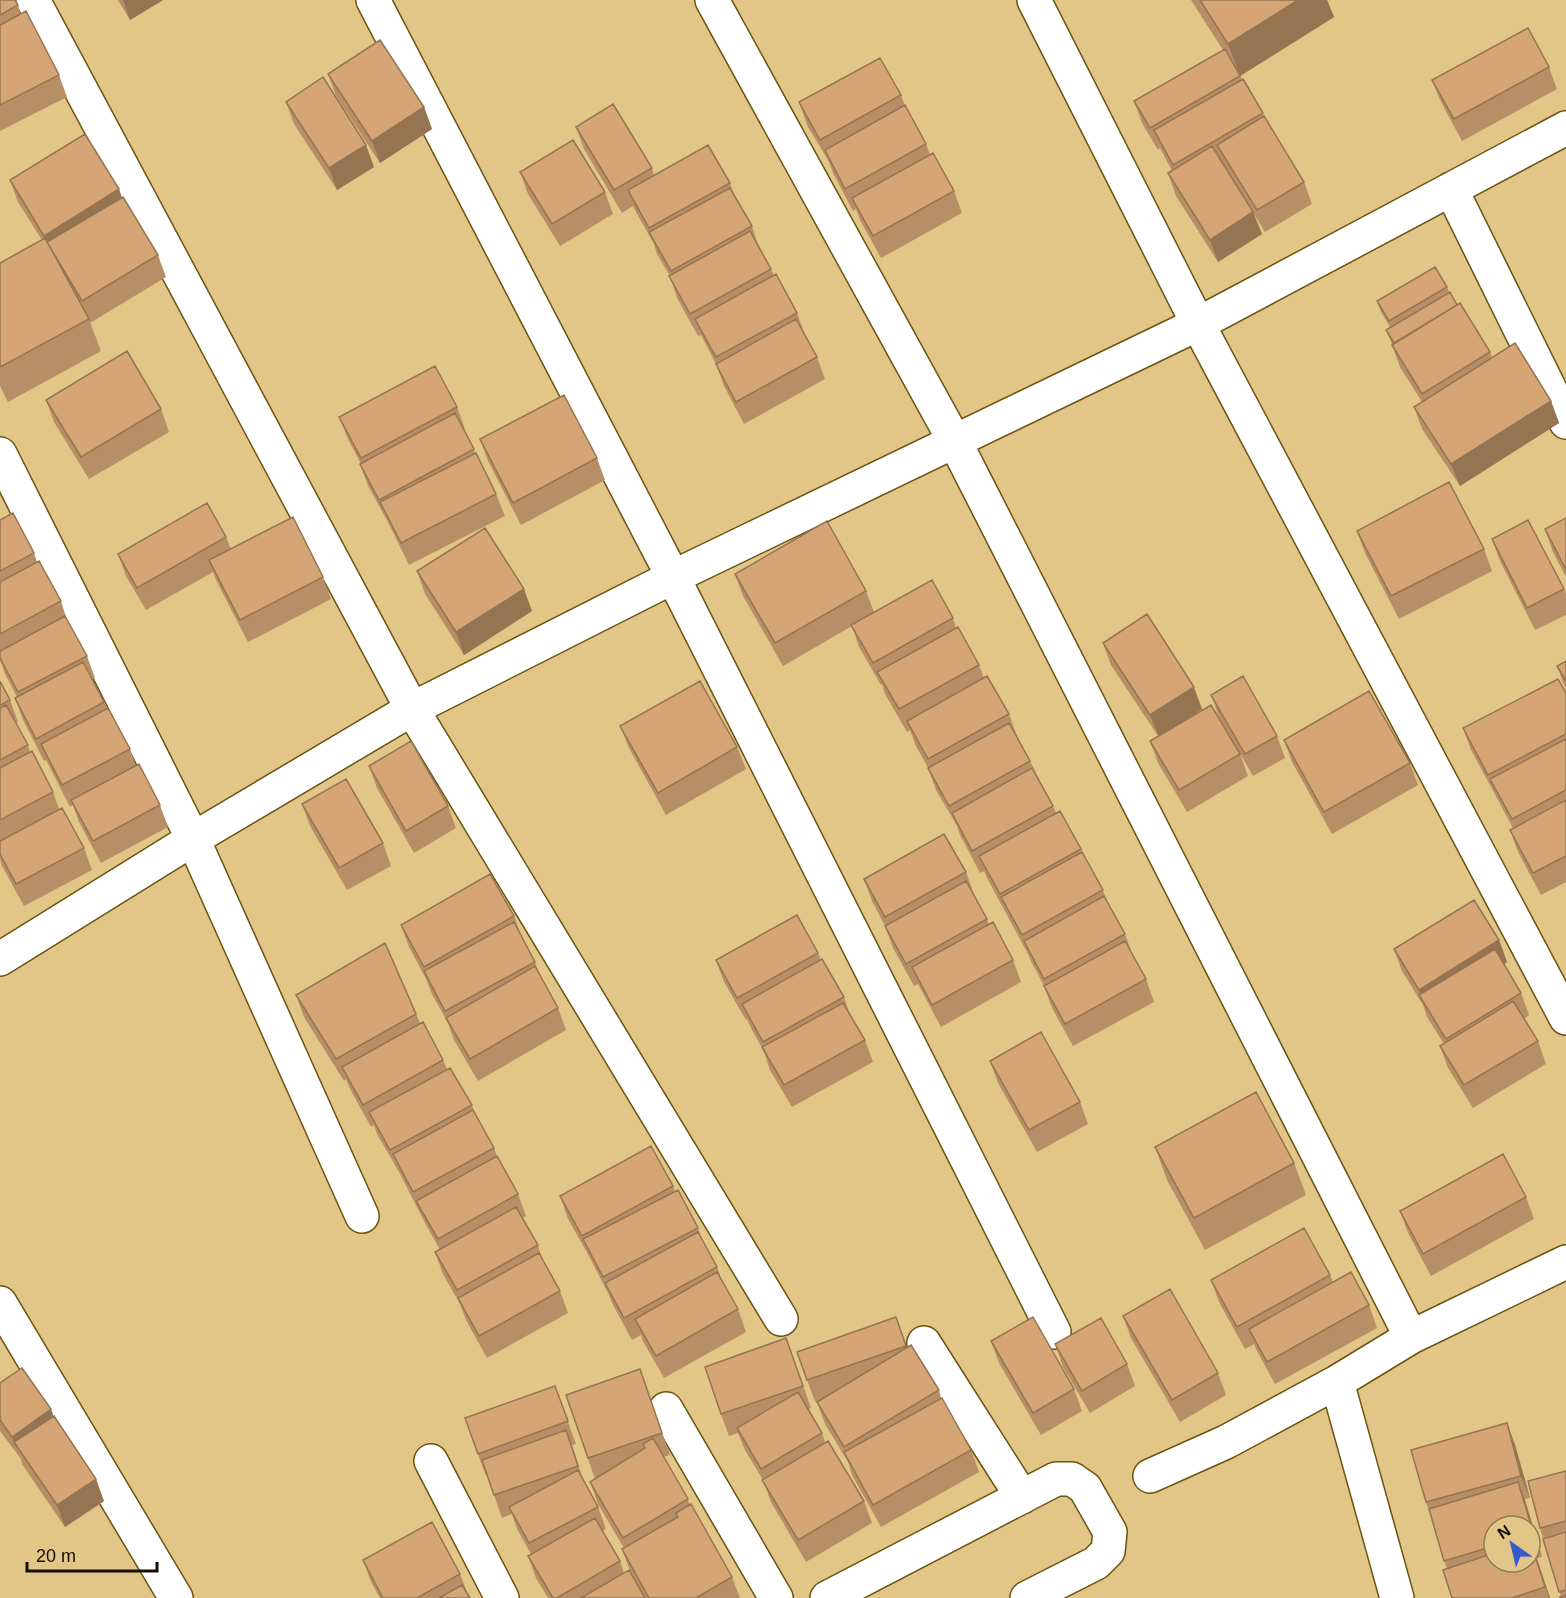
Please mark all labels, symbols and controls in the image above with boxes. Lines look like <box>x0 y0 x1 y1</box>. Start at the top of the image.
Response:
north arrow <box>1482 1514 1542 1574</box>
text: N <box>1494 1522 1513 1542</box>
scale bar <box>27 1535 158 1573</box>
text: 20 m <box>36 1546 76 1566</box>

